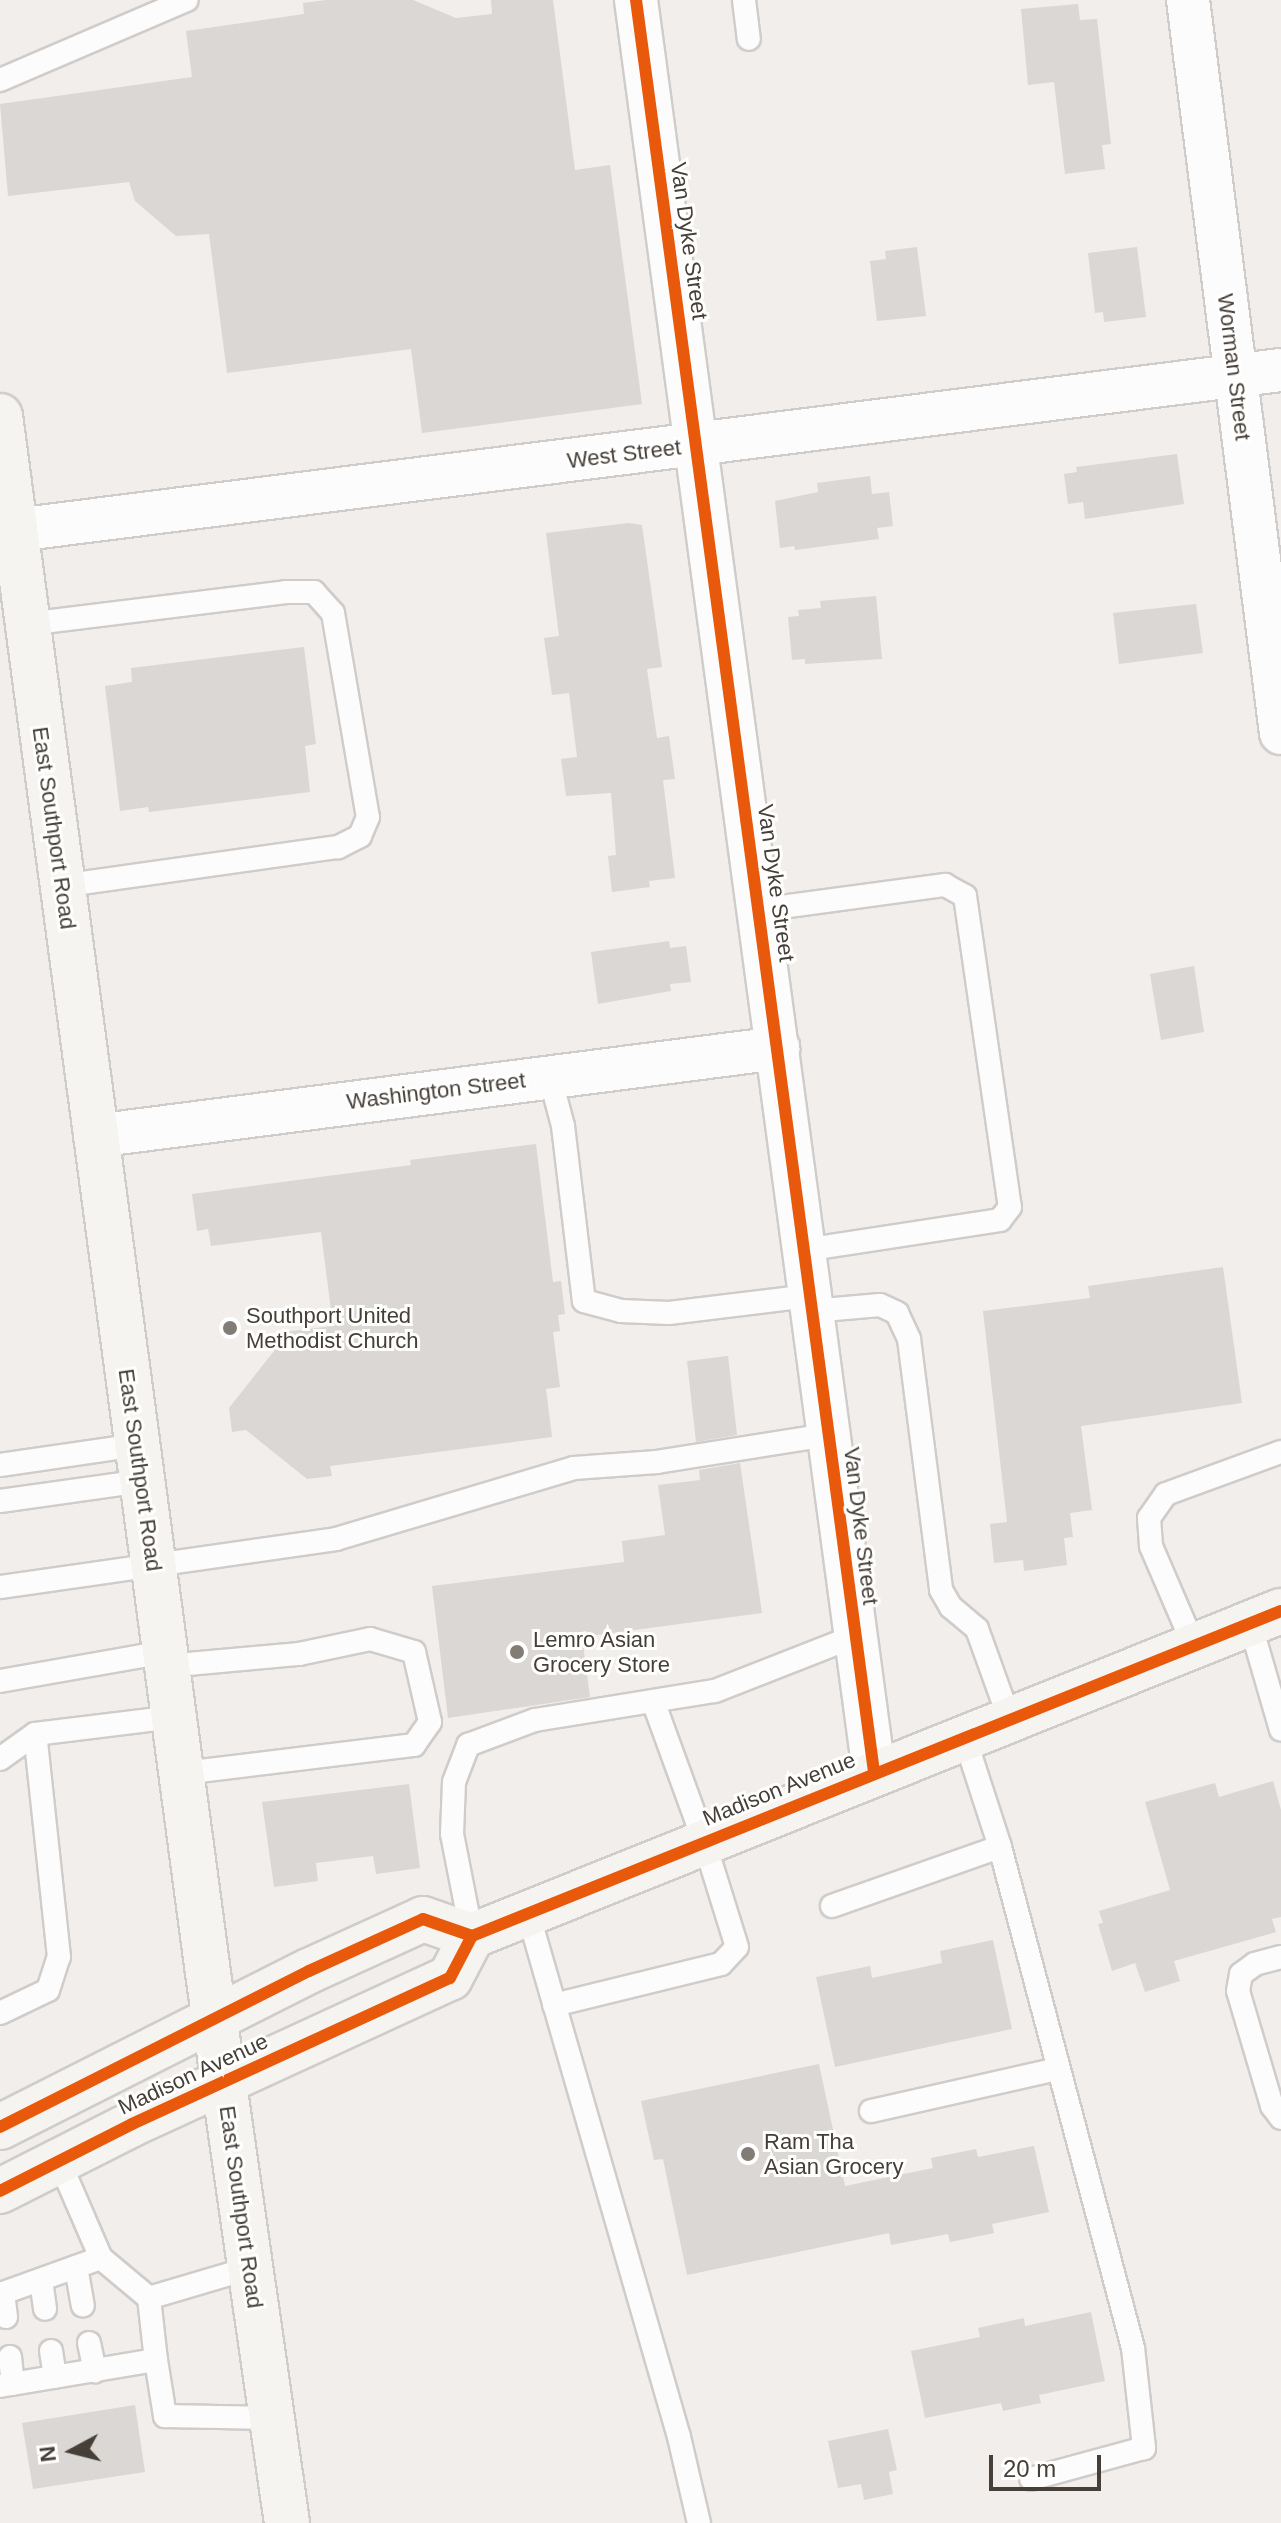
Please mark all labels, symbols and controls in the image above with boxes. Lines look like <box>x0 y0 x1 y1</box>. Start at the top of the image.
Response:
street label: Van Dyke Street <box>665 161 713 321</box>
street label: Worman Street <box>1212 292 1256 442</box>
street label: West Street <box>566 434 682 474</box>
street label: East Southport Road <box>27 725 81 931</box>
street label: Van Dyke Street <box>752 803 800 963</box>
street label: Washington Street <box>345 1067 527 1115</box>
place label: Southport United Methodist Church <box>246 1302 418 1354</box>
marker: Southport United Methodist Church <box>221 1319 239 1337</box>
street label: East Southport Road <box>113 1367 167 1573</box>
street label: Van Dyke Street <box>838 1446 884 1606</box>
place label: Lemro Asian Grocery Store <box>533 1626 670 1678</box>
marker: Lemro Asian Grocery Store <box>508 1643 526 1661</box>
street label: Madison Avenue <box>698 1746 860 1832</box>
street label: Madison Avenue <box>113 2027 273 2121</box>
street label: East Southport Road <box>214 2104 268 2310</box>
place label: Ram Tha Asian Grocery <box>764 2128 903 2180</box>
marker: Ram Tha Asian Grocery <box>739 2145 757 2163</box>
north arrow <box>32 2411 112 2491</box>
scale bar <box>993 2439 1105 2489</box>
text: N <box>34 2445 61 2463</box>
text: 20 m <box>1003 2455 1056 2482</box>

